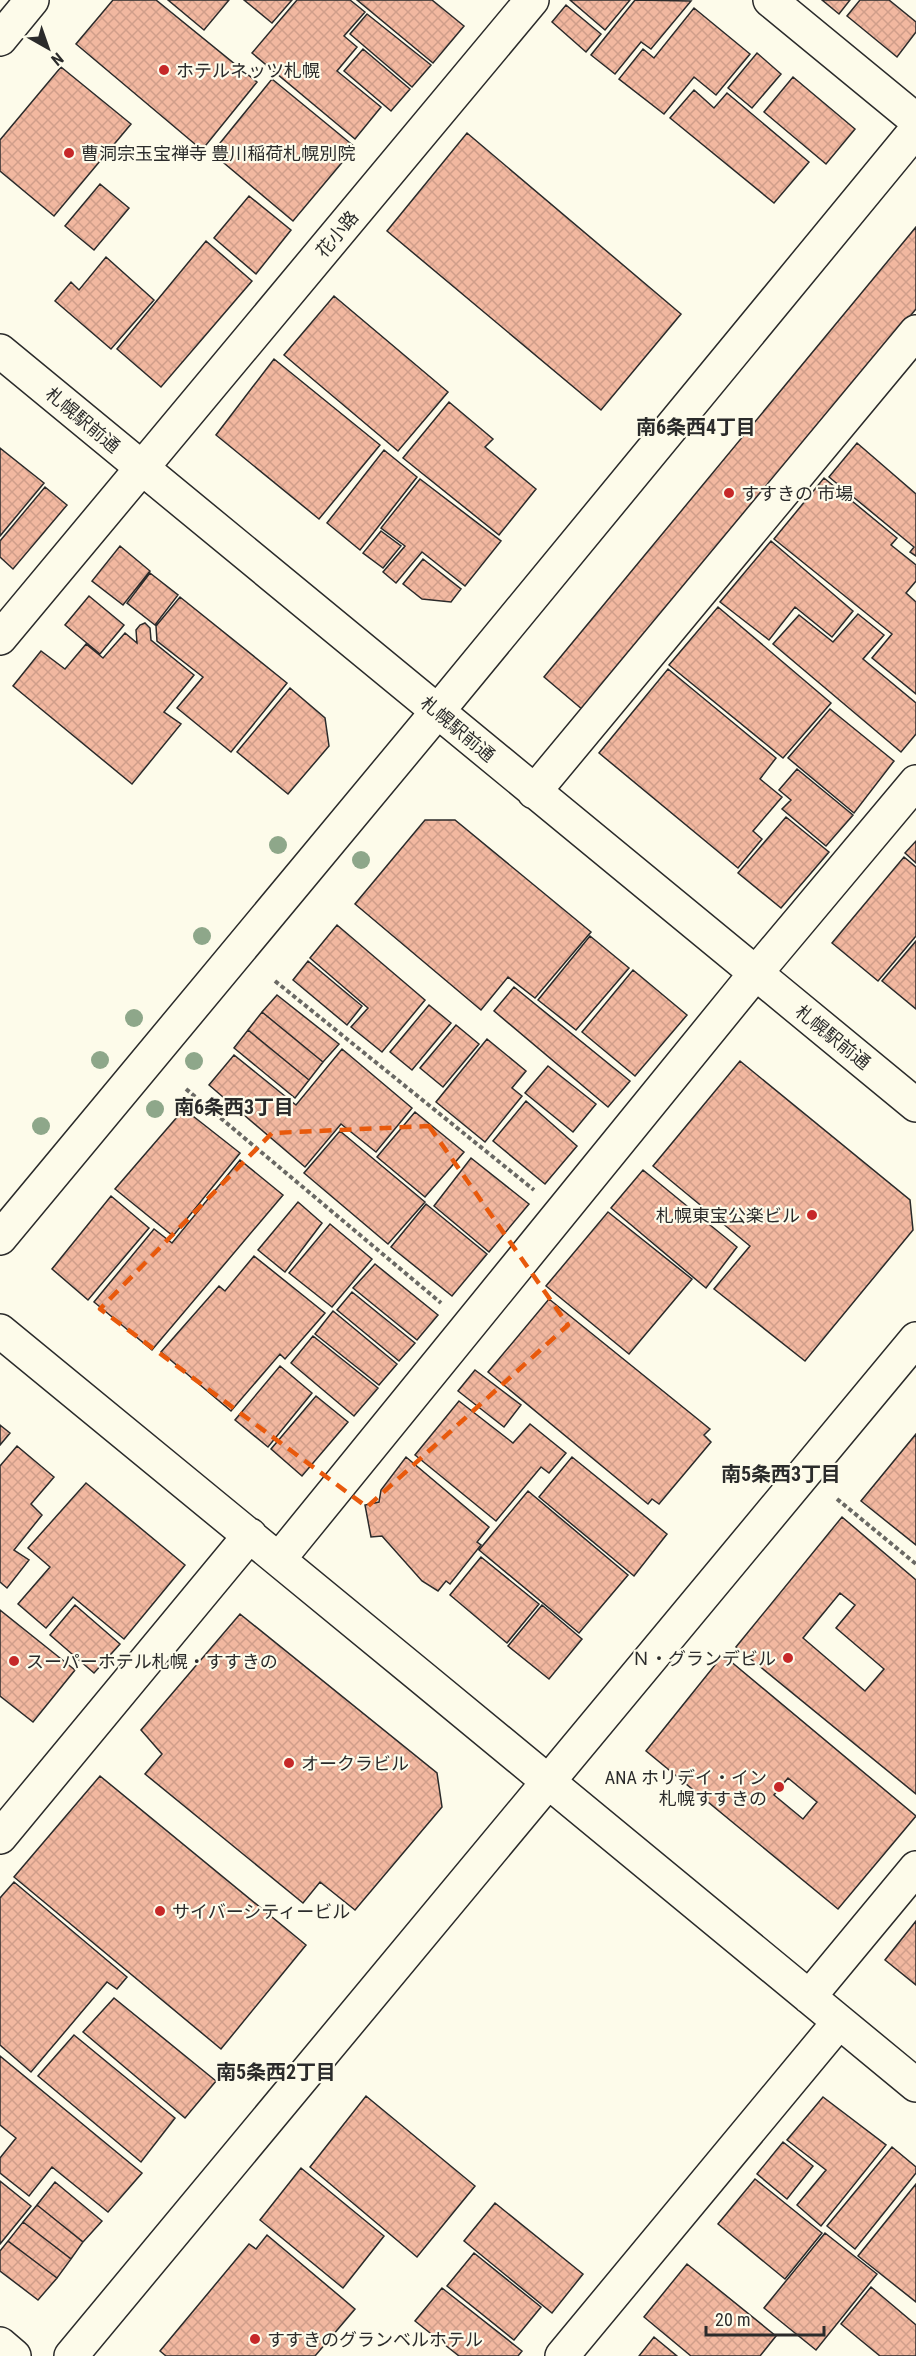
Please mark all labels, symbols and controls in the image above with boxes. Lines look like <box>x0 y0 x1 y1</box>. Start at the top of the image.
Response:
north arrow <box>18 18 78 78</box>
text: N <box>47 49 67 70</box>
place label: ホテルネッツ札幌 <box>176 60 320 81</box>
marker: ホテルネッツ札幌 <box>157 63 171 77</box>
place label: 曹洞宗玉宝禅寺 豊川稲荷札幌別院 <box>81 143 355 164</box>
marker: 曹洞宗玉宝禅寺 豊川稲荷札幌別院 <box>62 146 76 160</box>
street label: 花小路 <box>312 207 362 261</box>
street label: 札幌駅前通 <box>42 383 124 457</box>
district label: 南6条西4丁目 <box>636 415 756 439</box>
place label: すすきの 市場 <box>741 483 853 504</box>
marker: すすきの 市場 <box>722 486 736 500</box>
street label: 札幌駅前通 <box>417 692 499 766</box>
street label: 札幌駅前通 <box>791 1001 875 1073</box>
district label: 南6条西3丁目 <box>174 1095 294 1119</box>
place label: 札幌東宝公楽ビル <box>656 1205 800 1226</box>
marker: 札幌東宝公楽ビル <box>805 1208 819 1222</box>
district label: 南5条西3丁目 <box>721 1462 841 1486</box>
place label: Ｎ・グランデビル <box>632 1648 776 1669</box>
place label: スーパーホテル札幌・すすきの <box>26 1651 278 1672</box>
marker: Ｎ・グランデビル <box>781 1651 795 1665</box>
marker: スーパーホテル札幌・すすきの <box>7 1654 21 1668</box>
place label: オークラビル <box>301 1753 409 1774</box>
marker: オークラビル <box>282 1756 296 1770</box>
place label: ANA ホリデイ・イン 札幌すすきの <box>605 1767 767 1809</box>
marker: ANA ホリデイ・イン 札幌すすきの <box>772 1780 786 1794</box>
place label: サイバーシティービル <box>172 1901 350 1922</box>
marker: サイバーシティービル <box>153 1904 167 1918</box>
district label: 南5条西2丁目 <box>216 2060 336 2084</box>
scale bar <box>706 2299 824 2337</box>
text: 20 m <box>715 2309 750 2330</box>
place label: すすきのグランベルホテル <box>267 2329 483 2350</box>
marker: すすきのグランベルホテル <box>248 2332 262 2346</box>

